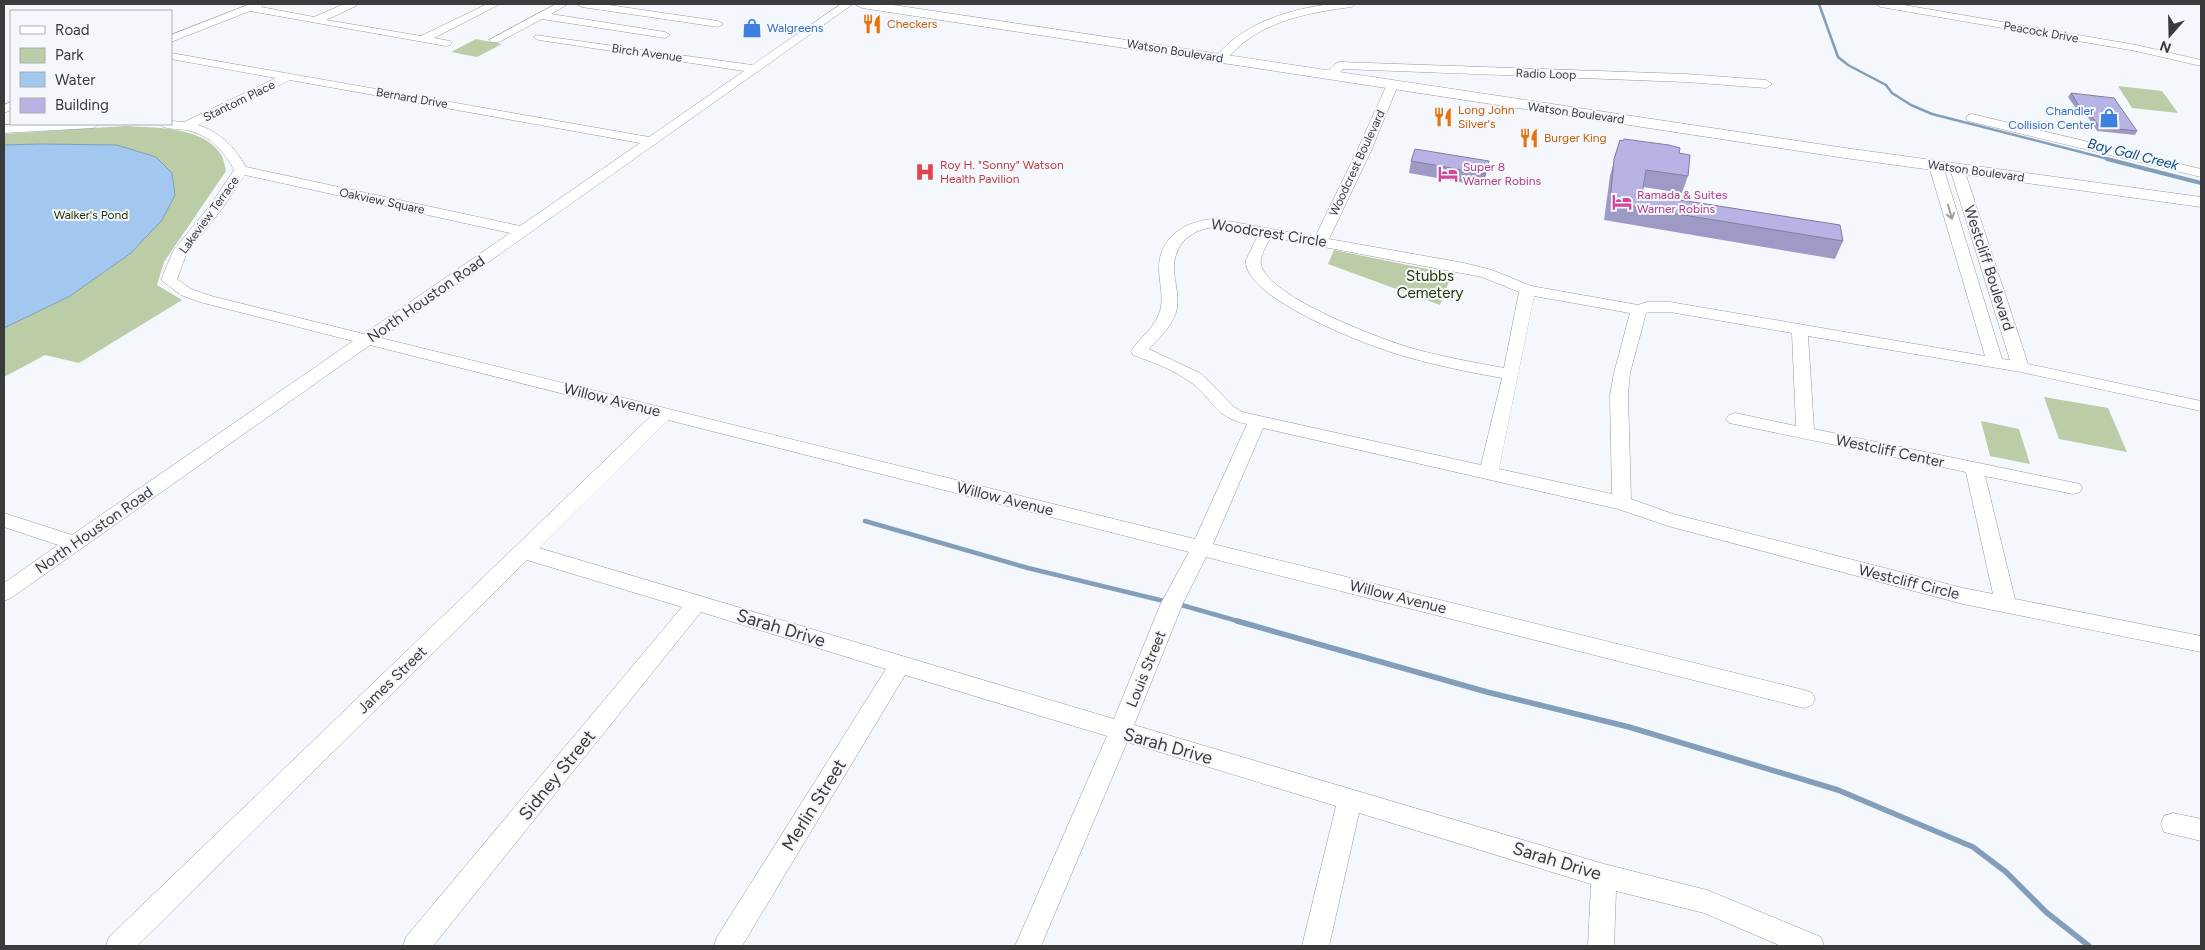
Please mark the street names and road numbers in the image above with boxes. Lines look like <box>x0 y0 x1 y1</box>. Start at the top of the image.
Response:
street label: Peacock Drive <box>2002 19 2080 46</box>
street label: Watson Boulevard <box>1126 36 1224 66</box>
street label: Birch Avenue <box>611 41 684 65</box>
street label: Radio Loop <box>1515 66 1577 82</box>
street label: Stantom Place <box>201 77 278 124</box>
street label: Bernard Drive <box>375 85 449 111</box>
street label: Watson Boulevard <box>1527 99 1625 127</box>
street label: Woodcrest Boulevard <box>1326 108 1388 218</box>
street label: Watson Boulevard <box>1927 157 2025 185</box>
street label: Lakeview Terrace <box>176 173 242 256</box>
street label: Oakview Square <box>338 185 426 217</box>
street label: Westcliff Boulevard <box>1960 203 2018 333</box>
street label: Woodcrest Circle <box>1210 215 1328 251</box>
street label: North Houston Road <box>364 252 488 346</box>
street label: Willow Avenue <box>562 379 662 421</box>
street label: Westcliff Center <box>1834 431 1946 471</box>
street label: Willow Avenue <box>955 478 1055 520</box>
street label: North Houston Road <box>32 483 156 577</box>
street label: Westcliff Circle <box>1857 561 1961 603</box>
street label: Willow Avenue <box>1348 576 1448 618</box>
street label: Sarah Drive <box>734 604 828 652</box>
street label: Louis Street <box>1122 628 1170 710</box>
street label: James Street <box>354 642 431 717</box>
street label: Sarah Drive <box>1121 723 1215 769</box>
street label: Sidney Street <box>514 725 600 825</box>
street label: Merlin Street <box>777 755 851 855</box>
street label: Sarah Drive <box>1510 837 1604 885</box>

